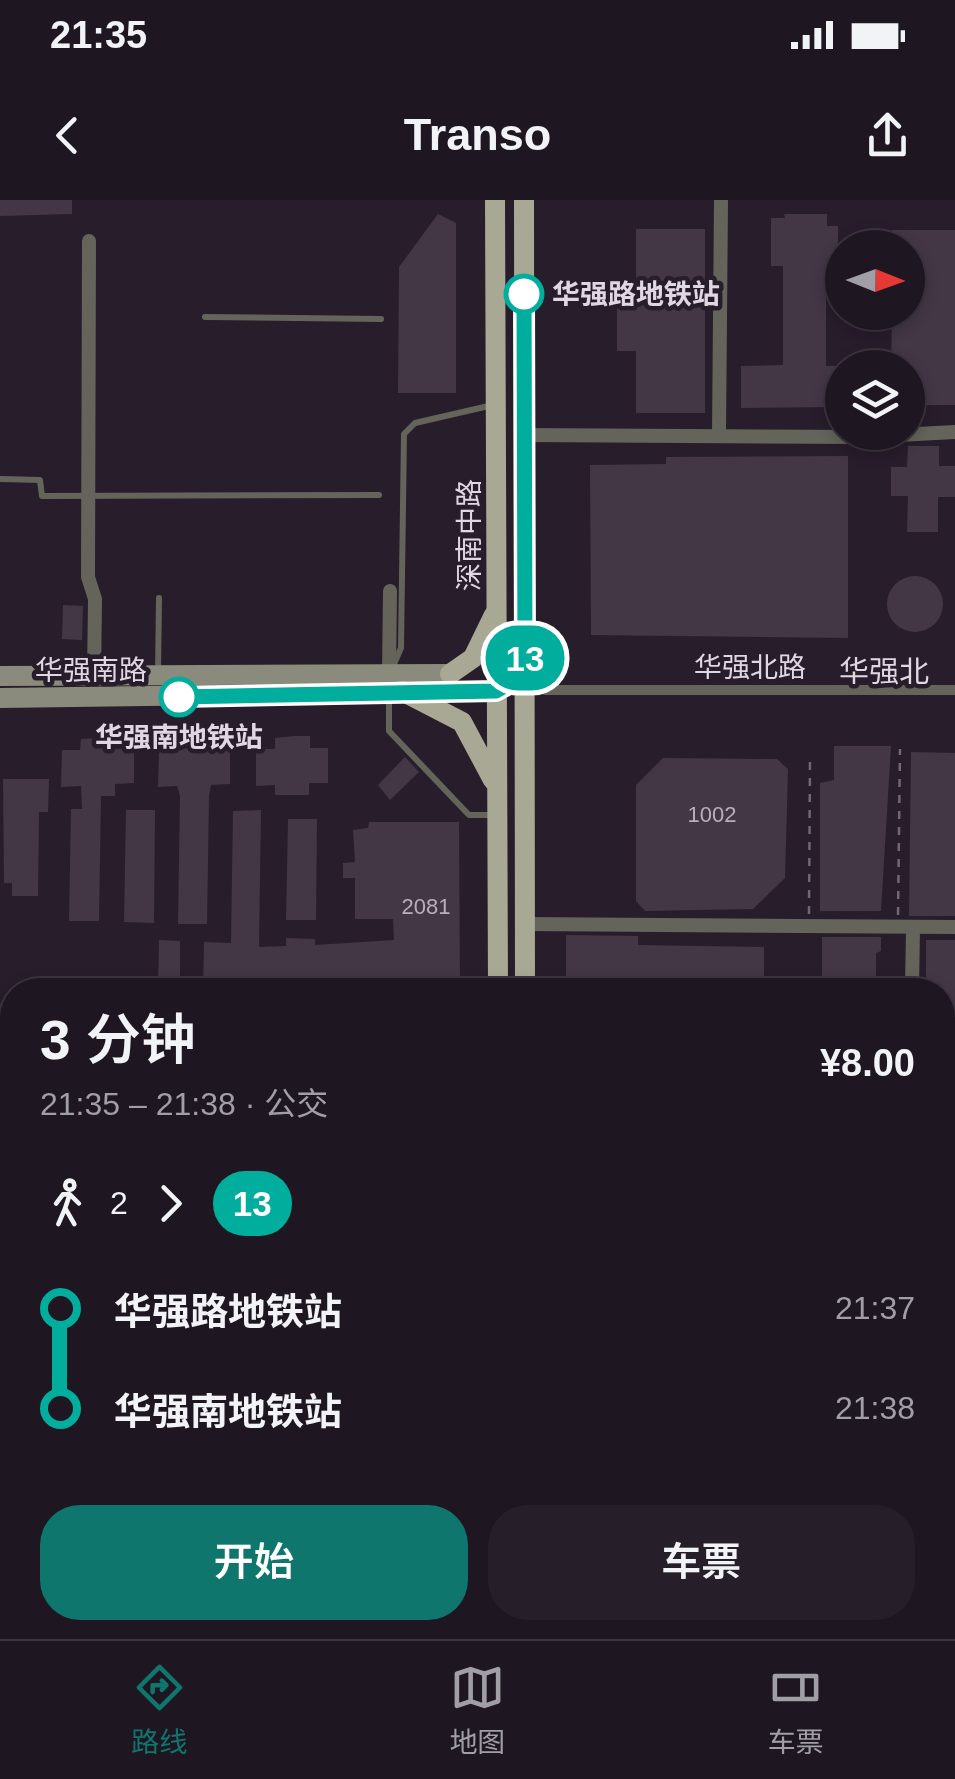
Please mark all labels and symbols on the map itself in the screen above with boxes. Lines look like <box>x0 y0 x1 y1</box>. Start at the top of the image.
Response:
north arrow <box>825 230 925 330</box>
marker: 华强路地铁站 <box>505 275 543 313</box>
place label: 华强路地铁站 <box>552 279 720 310</box>
street label: 深南中路 <box>454 479 485 591</box>
line badge: 13 <box>480 626 570 690</box>
street label: 华强北路 <box>694 652 806 683</box>
street label: 华强南路 <box>35 655 147 686</box>
district label: 华强北 <box>839 655 929 688</box>
marker: 华强南地铁站 <box>160 678 198 716</box>
place label: 华强南地铁站 <box>95 722 263 753</box>
house number: 1002 <box>688 802 736 827</box>
house number: 2081 <box>402 894 450 919</box>

